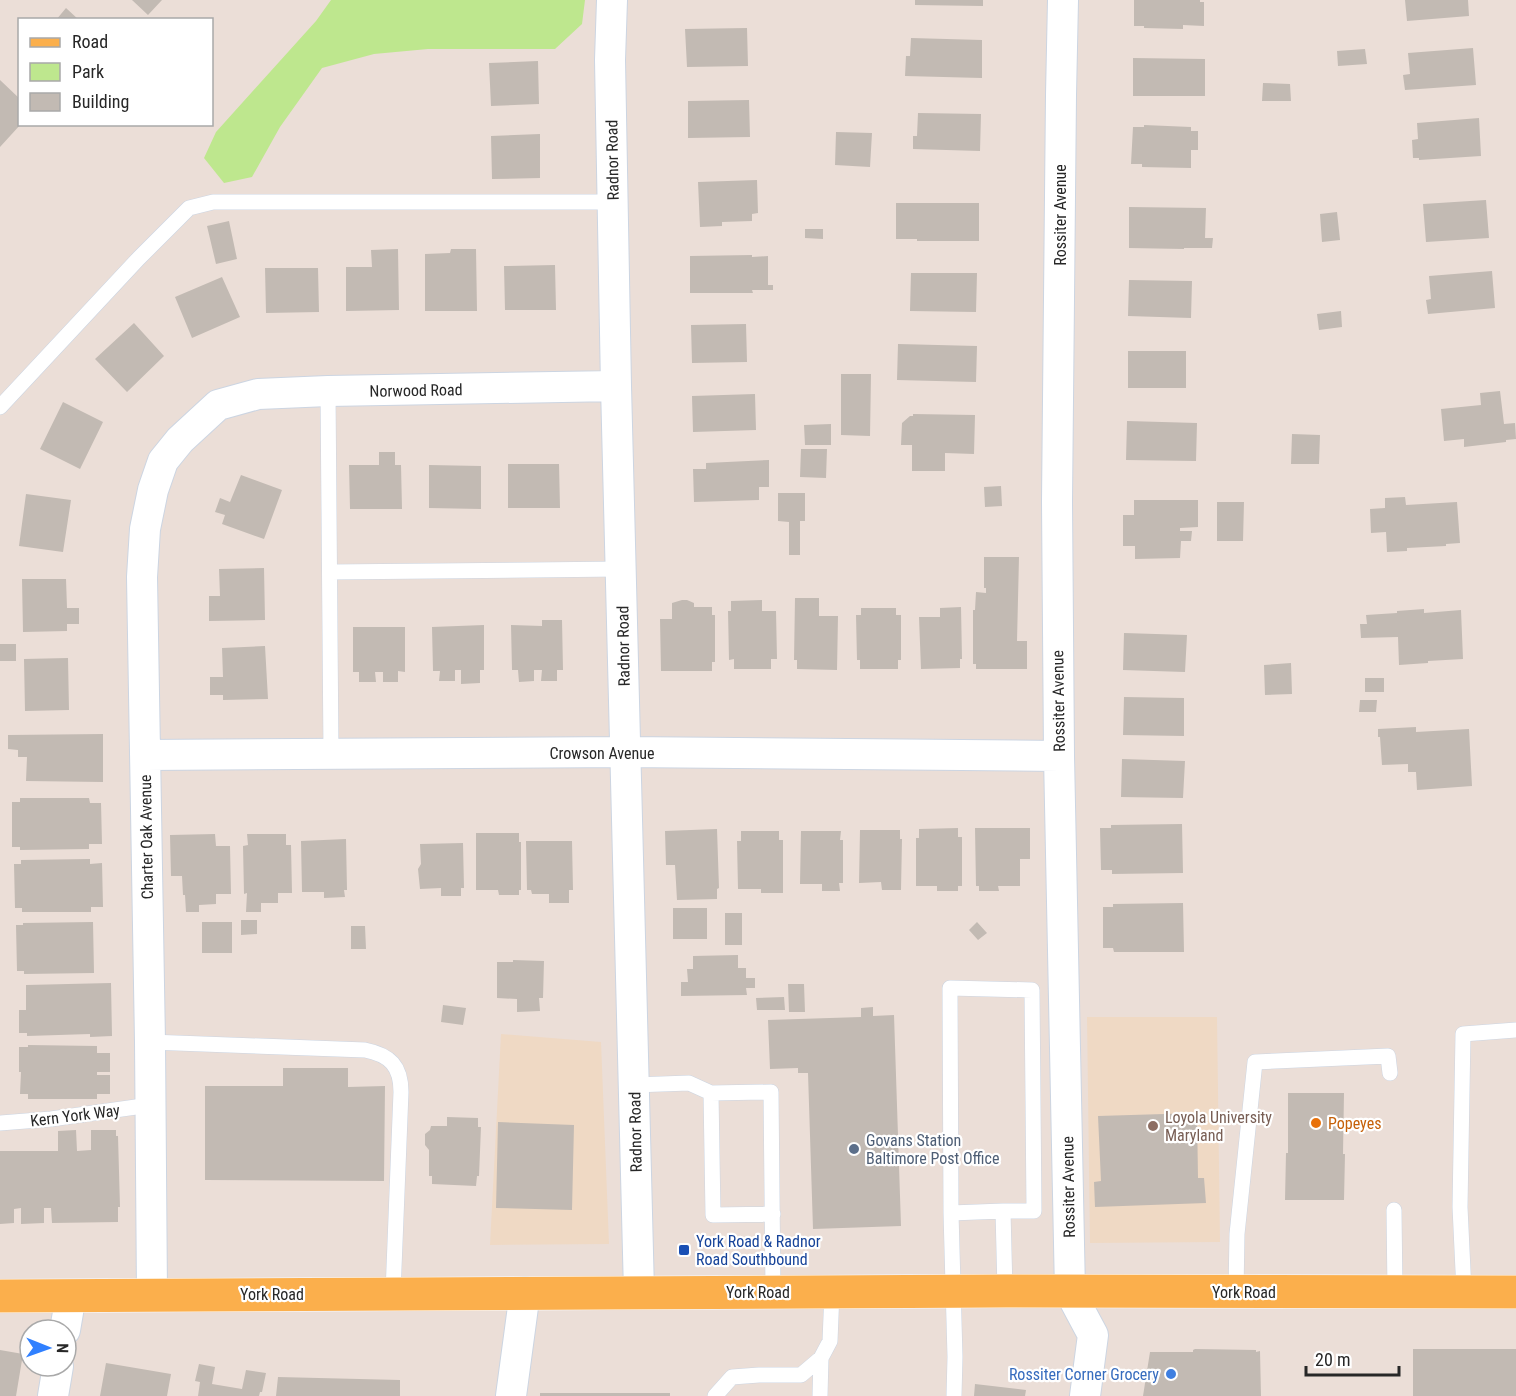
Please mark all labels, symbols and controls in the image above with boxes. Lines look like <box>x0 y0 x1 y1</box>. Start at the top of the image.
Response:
legend <box>18 18 213 126</box>
text: Road <box>72 31 108 52</box>
text: Park <box>72 61 104 82</box>
text: Building <box>72 91 129 112</box>
street label: Radnor Road <box>602 120 623 200</box>
street label: Rossiter Avenue <box>1051 164 1070 266</box>
street label: Norwood Road <box>369 380 463 401</box>
street label: Radnor Road <box>613 606 634 686</box>
street label: Rossiter Avenue <box>1048 650 1069 752</box>
street label: Crowson Avenue <box>549 744 655 763</box>
street label: Charter Oak Avenue <box>136 774 157 900</box>
street label: Radnor Road <box>625 1092 646 1172</box>
street label: Kern York Way <box>29 1101 121 1130</box>
place label: Loyola University Maryland <box>1165 1108 1272 1145</box>
place label: Popeyes <box>1328 1114 1381 1133</box>
marker: Popeyes <box>1309 1116 1323 1130</box>
marker: Loyola University Maryland <box>1146 1119 1160 1133</box>
place label: Govans Station Baltimore Post Office <box>866 1131 999 1168</box>
street label: Rossiter Avenue <box>1058 1136 1079 1238</box>
marker: Govans Station Baltimore Post Office <box>847 1142 861 1156</box>
place label: York Road & Radnor Road Southbound <box>696 1232 821 1269</box>
marker: York Road & Radnor Road Southbound <box>677 1243 691 1257</box>
street label: York Road <box>726 1283 790 1302</box>
street label: York Road <box>1212 1283 1276 1302</box>
street label: York Road <box>240 1285 304 1304</box>
north arrow <box>18 1318 78 1378</box>
scale bar <box>1306 1339 1399 1377</box>
text: N <box>53 1343 72 1353</box>
text: 20 m <box>1315 1349 1350 1370</box>
place label: Rossiter Corner Grocery <box>1009 1365 1159 1384</box>
marker: Rossiter Corner Grocery <box>1164 1367 1178 1381</box>

